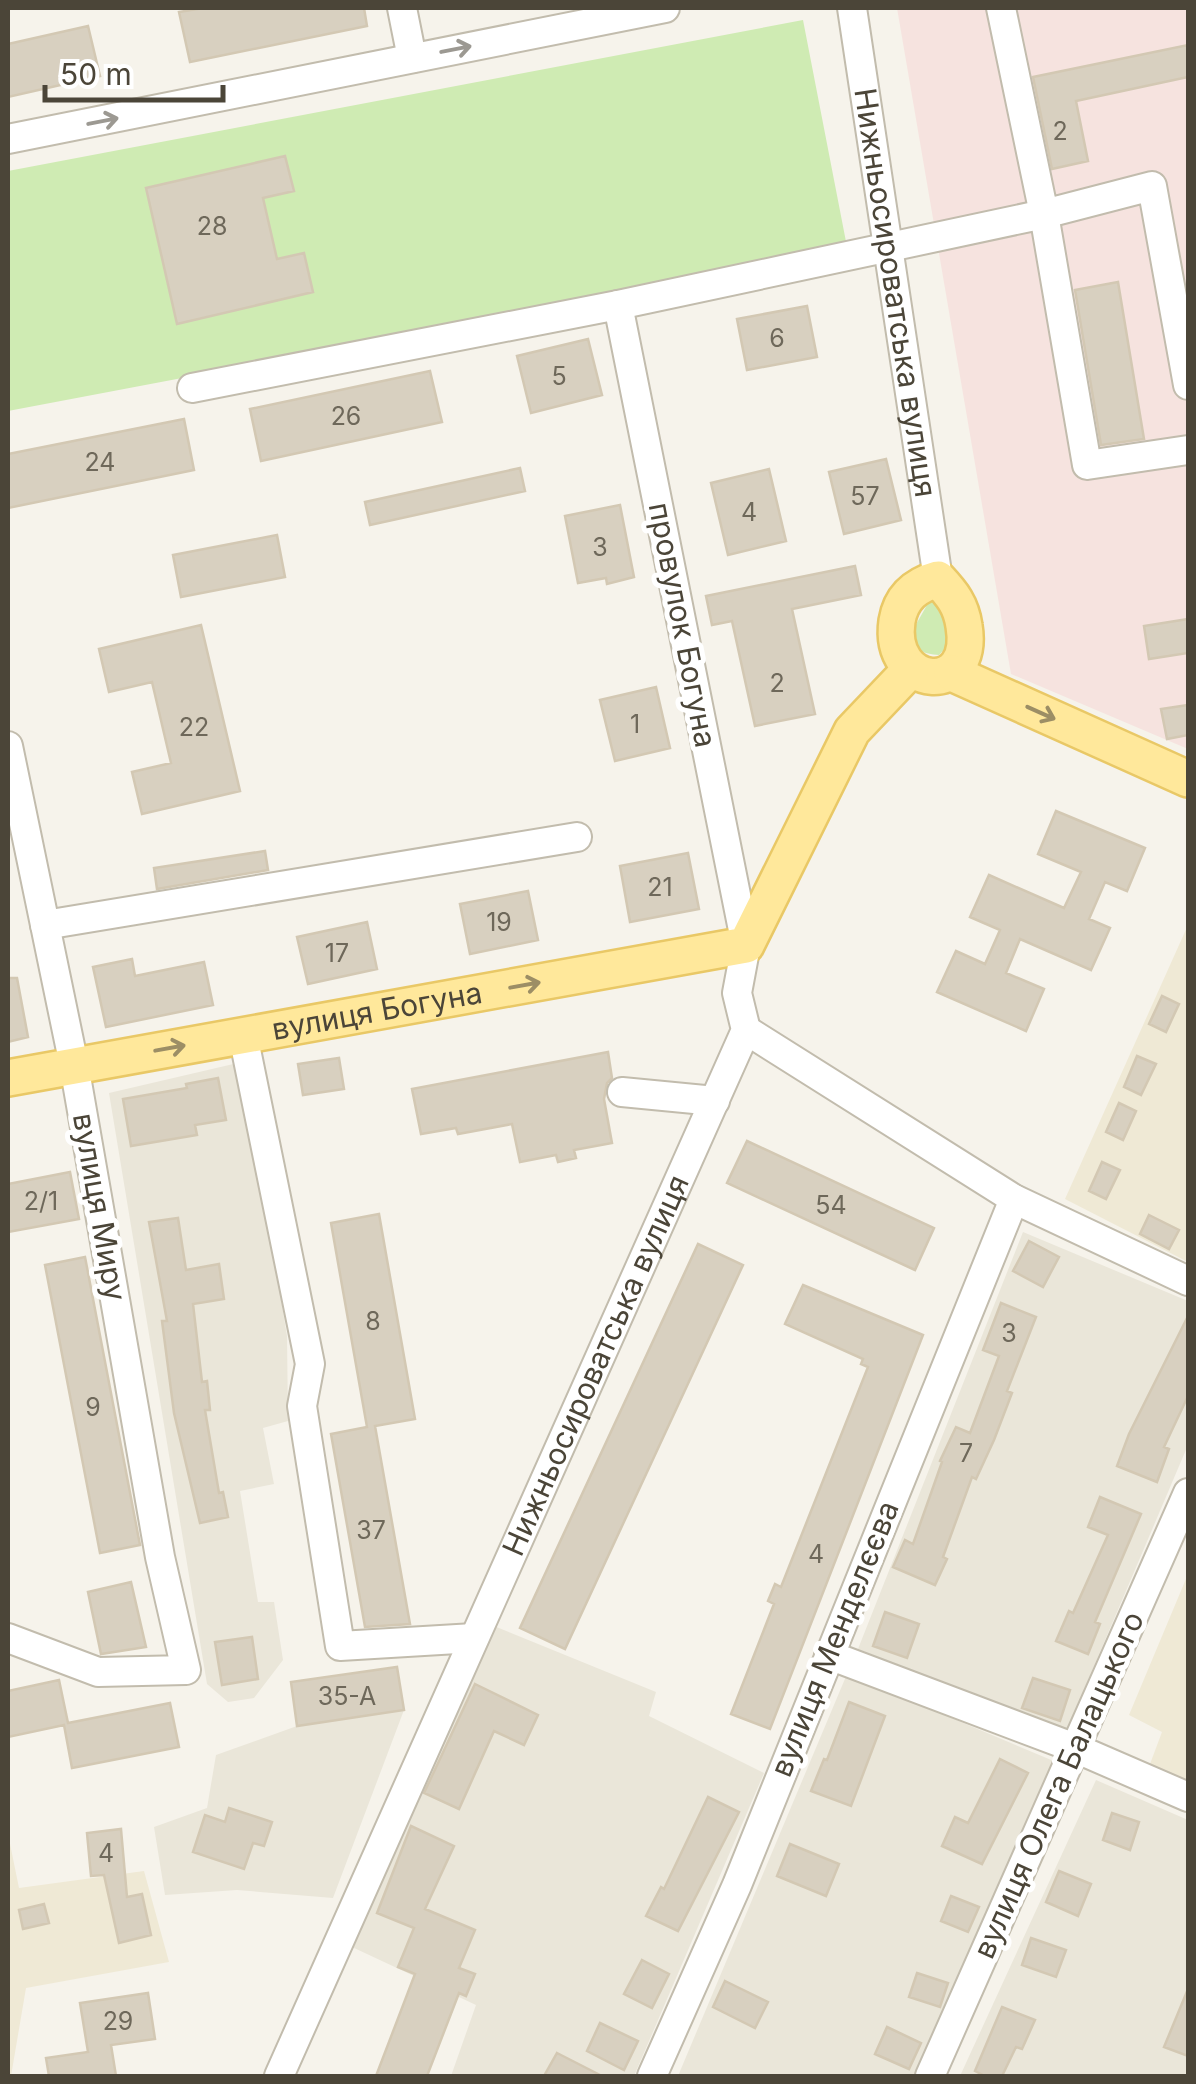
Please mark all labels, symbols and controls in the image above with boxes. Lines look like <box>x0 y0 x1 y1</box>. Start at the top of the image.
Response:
one-way arrow <box>439 39 471 58</box>
scale bar <box>45 40 222 102</box>
text: 50 m <box>60 56 132 92</box>
street label: Нижньосироватська вулиця <box>847 86 944 499</box>
one-way arrow <box>86 110 118 129</box>
house number: 2 <box>1052 116 1068 146</box>
house number: 28 <box>197 211 227 241</box>
house number: 6 <box>769 323 785 353</box>
house number: 5 <box>551 361 567 391</box>
house number: 26 <box>331 401 361 431</box>
house number: 24 <box>84 447 116 477</box>
house number: 57 <box>850 481 880 511</box>
house number: 4 <box>741 497 757 527</box>
street label: провулок Богуна <box>642 499 724 750</box>
house number: 3 <box>592 532 608 562</box>
house number: 2 <box>769 668 785 698</box>
one-way arrow <box>1025 705 1056 723</box>
house number: 1 <box>630 709 640 739</box>
house number: 22 <box>179 712 209 742</box>
house number: 21 <box>647 872 673 902</box>
house number: 19 <box>486 907 512 937</box>
house number: 17 <box>325 938 349 968</box>
street label: вулиця Богуна <box>269 974 485 1047</box>
one-way arrow <box>508 975 540 994</box>
one-way arrow <box>153 1038 186 1057</box>
street label: вулиця Миру <box>66 1110 134 1304</box>
street label: Нижньосироватська вулиця <box>495 1169 696 1561</box>
house number: 2/1 <box>24 1186 58 1216</box>
house number: 54 <box>815 1190 847 1220</box>
house number: 8 <box>365 1306 381 1336</box>
house number: 3 <box>1001 1318 1017 1348</box>
house number: 9 <box>85 1392 101 1422</box>
house number: 7 <box>959 1438 973 1468</box>
street label: вулиця Менделєєва <box>762 1496 906 1782</box>
house number: 37 <box>356 1515 386 1545</box>
house number: 4 <box>808 1539 824 1569</box>
street label: вулиця Олега Балацького <box>965 1606 1151 1963</box>
house number: 35-А <box>318 1681 376 1711</box>
house number: 4 <box>98 1838 114 1868</box>
house number: 29 <box>103 2006 133 2036</box>

